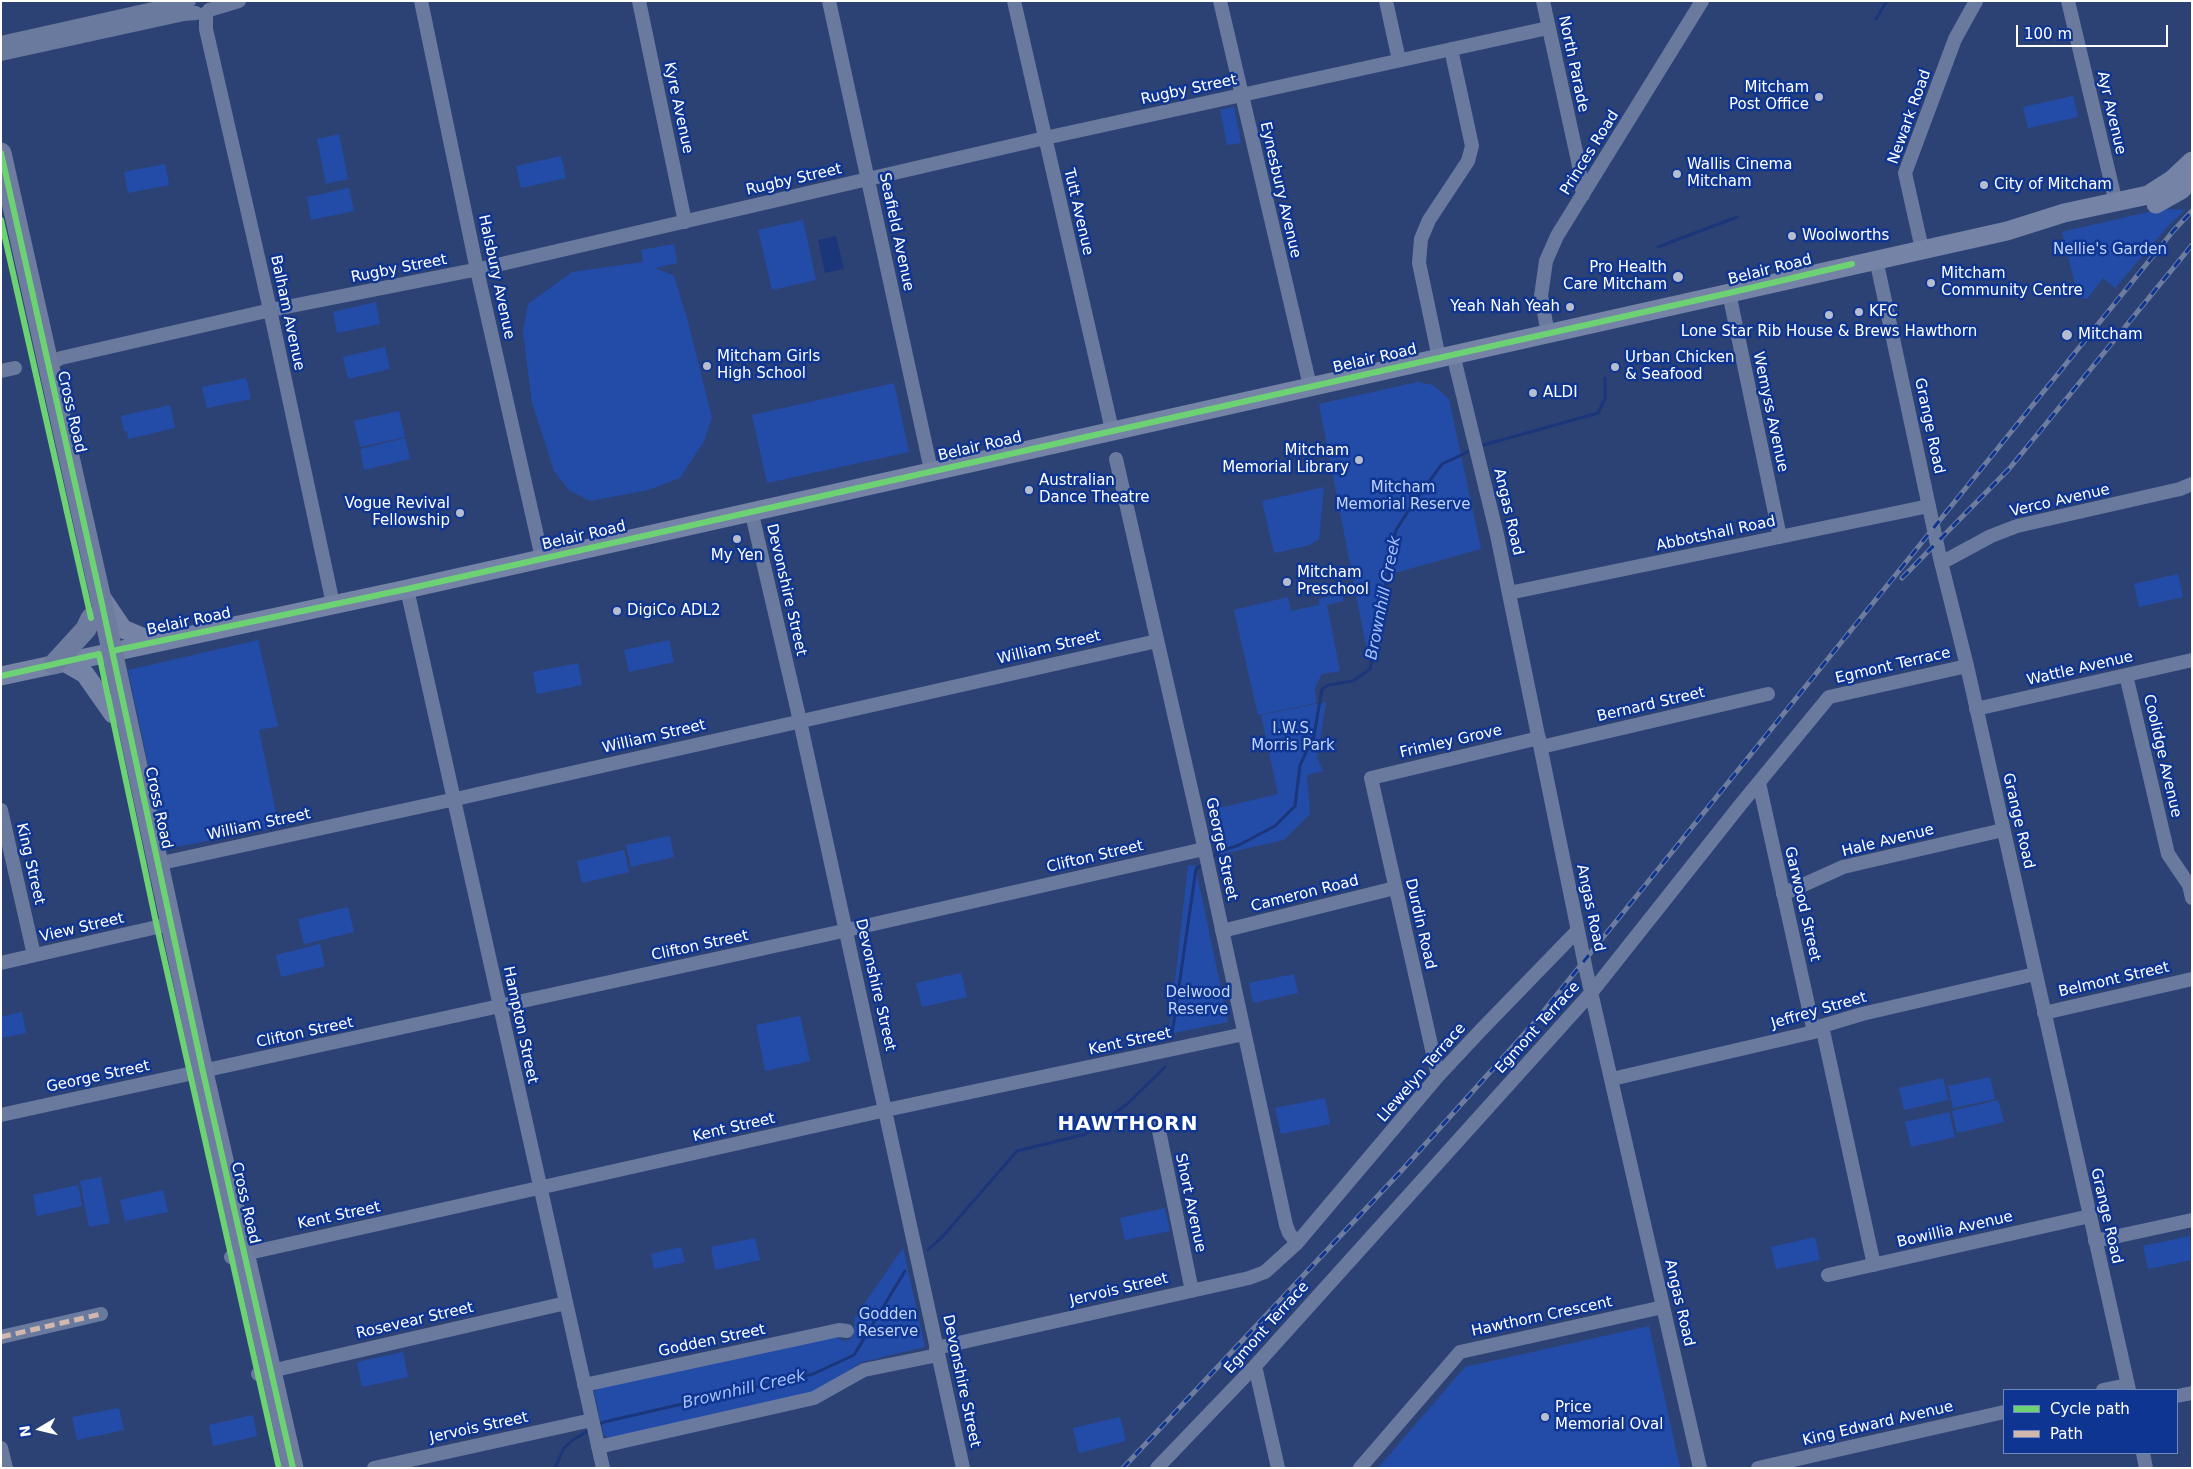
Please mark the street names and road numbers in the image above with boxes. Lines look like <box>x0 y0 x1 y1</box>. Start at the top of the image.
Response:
street label: North Parade <box>1554 14 1592 114</box>
street label: Kyre Avenue <box>660 61 696 155</box>
street label: Newark Road <box>1885 67 1935 167</box>
street label: Ayr Avenue <box>2093 70 2129 156</box>
street label: Rugby Street <box>1139 71 1239 109</box>
street label: Princes Road <box>1557 107 1623 199</box>
street label: Eynesbury Avenue <box>1256 120 1304 260</box>
street label: Rugby Street <box>744 160 844 200</box>
street label: Tutt Avenue <box>1059 167 1097 257</box>
street label: Seafield Avenue <box>875 171 917 293</box>
street label: Halsbury Avenue <box>474 213 518 341</box>
street label: Rugby Street <box>349 251 449 287</box>
street label: Belair Road <box>1726 251 1814 289</box>
street label: Balham Avenue <box>266 254 308 372</box>
street label: Belair Road <box>1331 341 1419 377</box>
street label: Wemyss Avenue <box>1748 350 1792 474</box>
street label: Cross Road <box>53 369 89 455</box>
street label: Grange Road <box>1910 376 1948 476</box>
street label: Belair Road <box>936 429 1024 465</box>
street label: Angas Road <box>1489 467 1527 557</box>
street label: Verco Avenue <box>2008 481 2112 521</box>
street label: Abbotshall Road <box>1655 513 1777 555</box>
street label: Belair Road <box>540 518 628 554</box>
street label: Devonshire Street <box>762 522 810 658</box>
street label: Belair Road <box>145 604 233 640</box>
street label: William Street <box>996 627 1102 669</box>
street label: Egmont Terrace <box>1834 644 1952 688</box>
street label: Wattle Avenue <box>2025 648 2135 690</box>
street label: Bernard Street <box>1595 684 1707 726</box>
street label: Coolidge Avenue <box>2139 693 2185 819</box>
street label: William Street <box>601 716 707 758</box>
street label: Frimley Grove <box>1398 722 1504 762</box>
street label: Cross Road <box>141 765 175 851</box>
street label: Grange Road <box>1998 771 2038 871</box>
street label: George Street <box>1201 796 1241 902</box>
street label: William Street <box>206 805 312 845</box>
street label: King Street <box>12 821 48 907</box>
street label: Hale Avenue <box>1840 821 1936 861</box>
street label: Clifton Street <box>1045 837 1145 877</box>
street label: Garwood Street <box>1780 845 1824 963</box>
street label: Angas Road <box>1572 863 1608 953</box>
street label: Cameron Road <box>1249 872 1361 916</box>
street label: Durdin Road <box>1401 877 1439 971</box>
street label: View Street <box>38 910 126 946</box>
street label: Devonshire Street <box>851 917 899 1053</box>
street label: Clifton Street <box>650 927 750 965</box>
street label: Belmont Street <box>2057 958 2171 1002</box>
street label: Hampton Street <box>499 965 541 1085</box>
street label: Egmont Terrace <box>1492 978 1584 1078</box>
street label: Jeffrey Street <box>1769 989 1869 1033</box>
street label: Clifton Street <box>255 1014 355 1052</box>
street label: Llewelyn Terrace <box>1374 1020 1470 1126</box>
street label: Kent Street <box>1087 1024 1173 1060</box>
street label: George Street <box>45 1057 151 1097</box>
street label: Kent Street <box>691 1110 777 1146</box>
street label: Short Avenue <box>1171 1152 1209 1254</box>
street label: Cross Road <box>227 1160 263 1246</box>
street label: Grange Road <box>2086 1166 2126 1266</box>
street label: Kent Street <box>296 1198 382 1234</box>
street label: Bowillia Avenue <box>1895 1208 2015 1252</box>
street label: Angas Road <box>1660 1258 1698 1348</box>
street label: Jervois Street <box>1068 1270 1170 1310</box>
street label: Egmont Terrace <box>1221 1278 1313 1378</box>
street label: Hawthorn Crescent <box>1470 1293 1614 1341</box>
street label: Rosevear Street <box>355 1299 475 1343</box>
street label: Devonshire Street <box>938 1313 984 1449</box>
street label: Godden Street <box>657 1321 767 1361</box>
street label: King Edward Avenue <box>1801 1398 1955 1450</box>
street label: Jervois Street <box>428 1409 530 1447</box>

